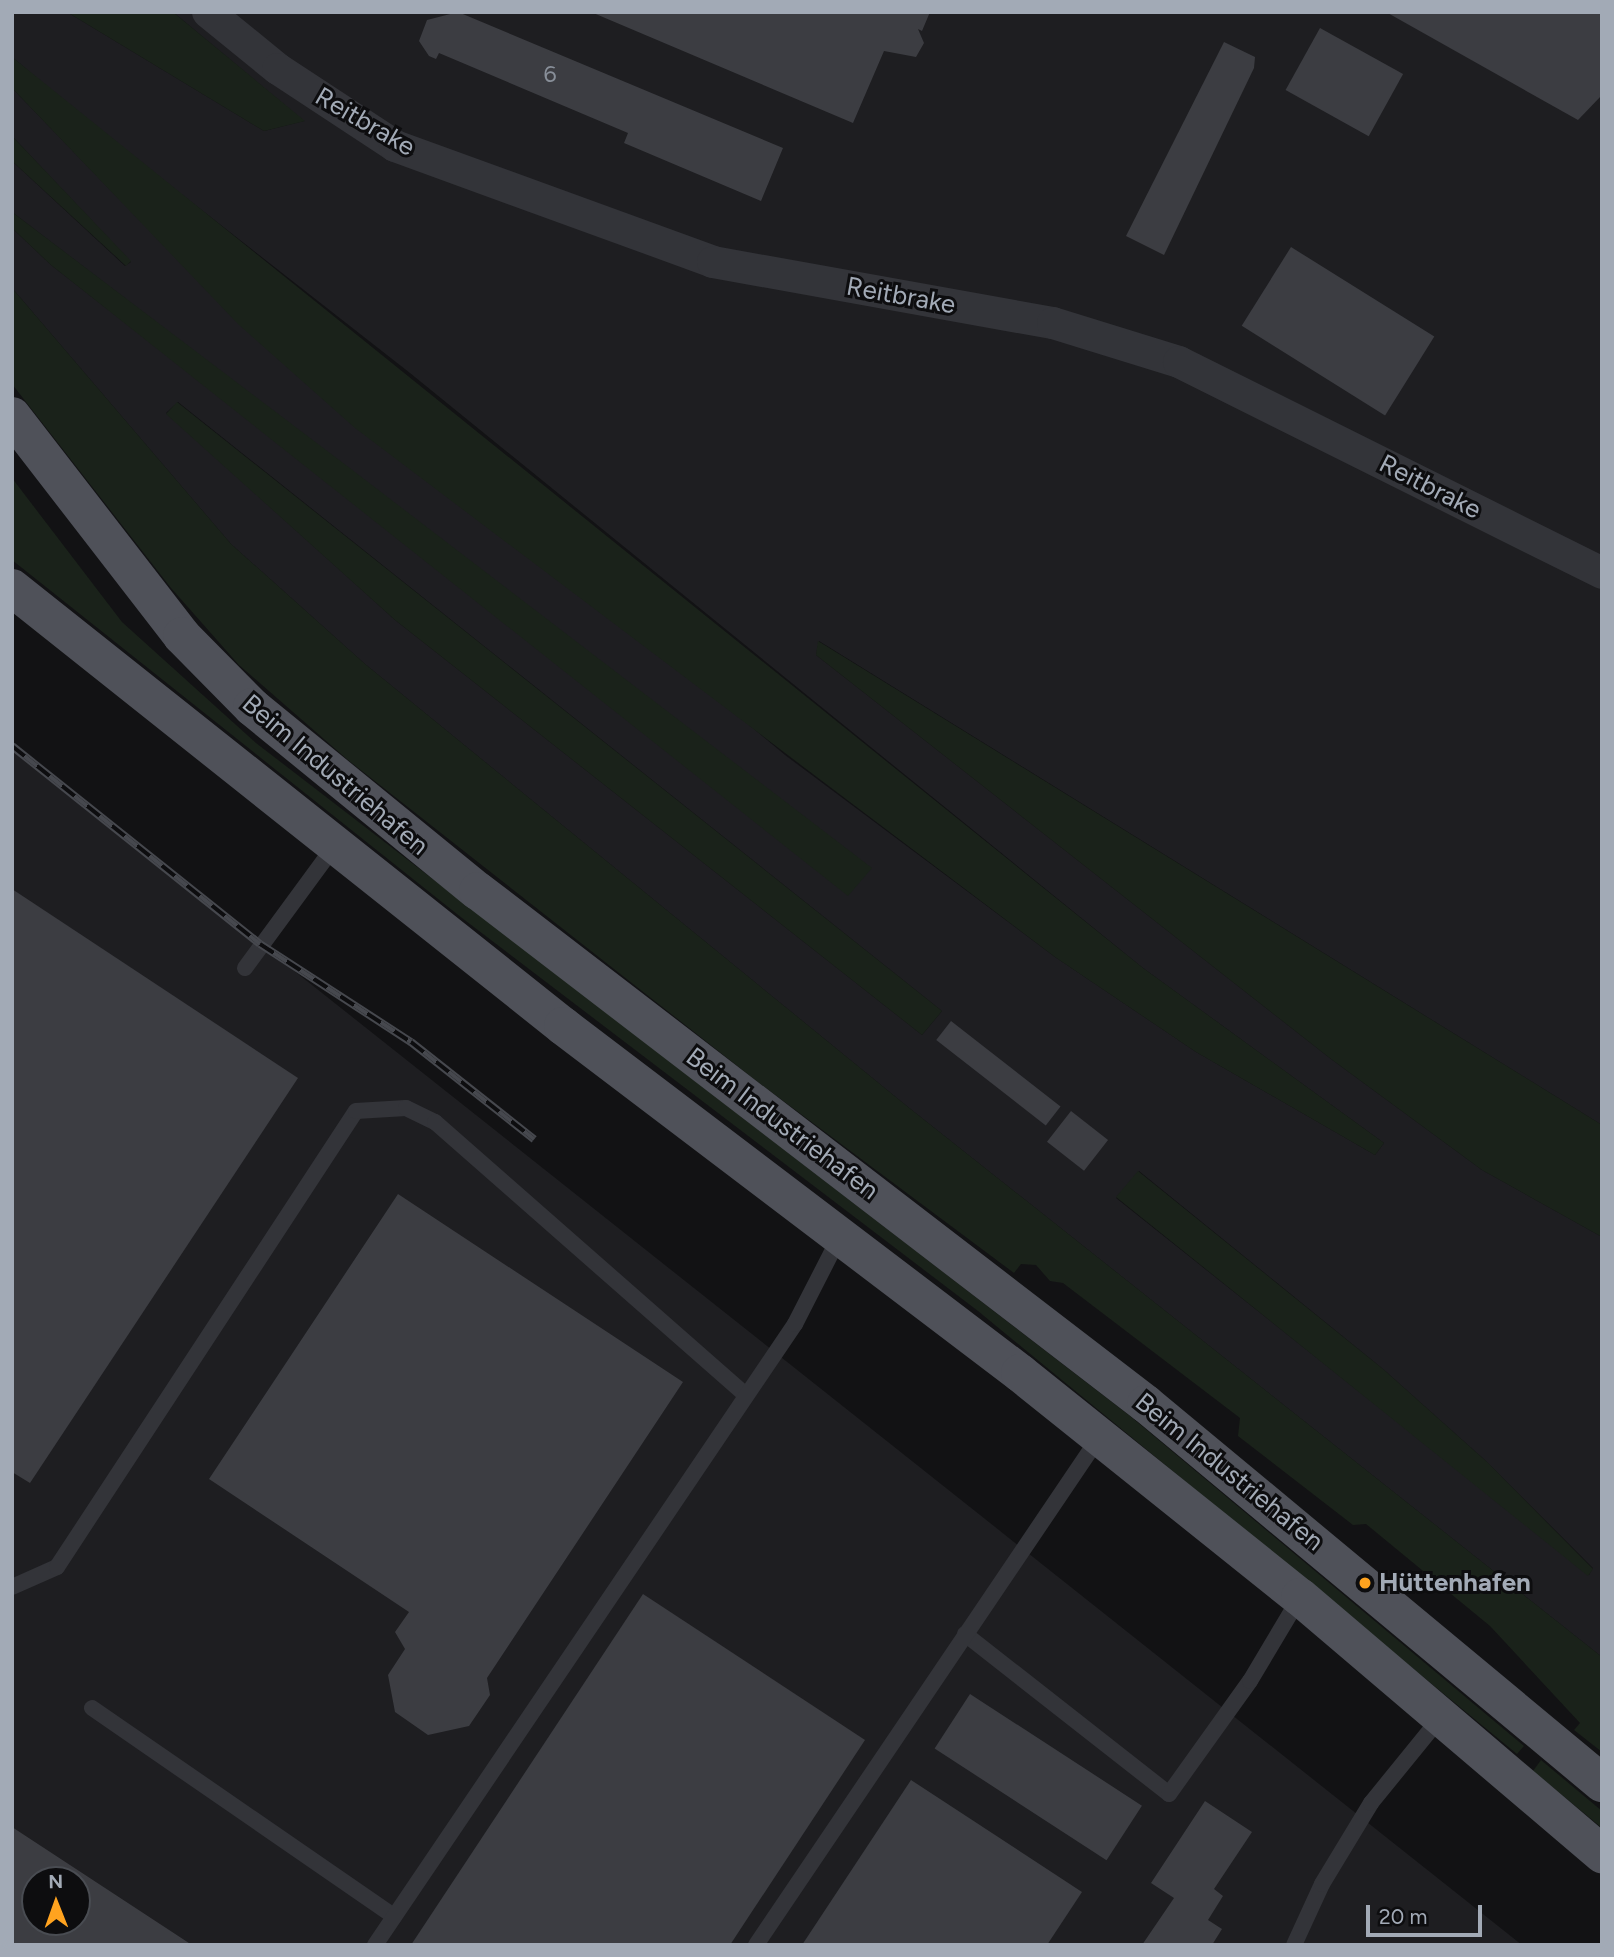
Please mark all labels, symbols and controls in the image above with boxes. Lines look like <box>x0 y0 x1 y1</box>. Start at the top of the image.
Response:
house number: 6 <box>543 60 557 88</box>
street label: Reitbrake <box>310 81 420 163</box>
street label: Reitbrake <box>844 271 958 321</box>
street label: Reitbrake <box>1374 448 1486 526</box>
street label: Beim Industriehafen <box>236 688 434 862</box>
street label: Beim Industriehafen <box>680 1041 884 1207</box>
street label: Beim Industriehafen <box>1129 1387 1329 1557</box>
place label: Hüttenhafen <box>1379 1567 1531 1599</box>
marker: Hüttenhafen <box>1357 1575 1373 1591</box>
north arrow <box>21 1866 91 1936</box>
text: N <box>48 1870 63 1893</box>
scale bar <box>1369 1890 1484 1934</box>
text: 20 m <box>1379 1904 1427 1929</box>

